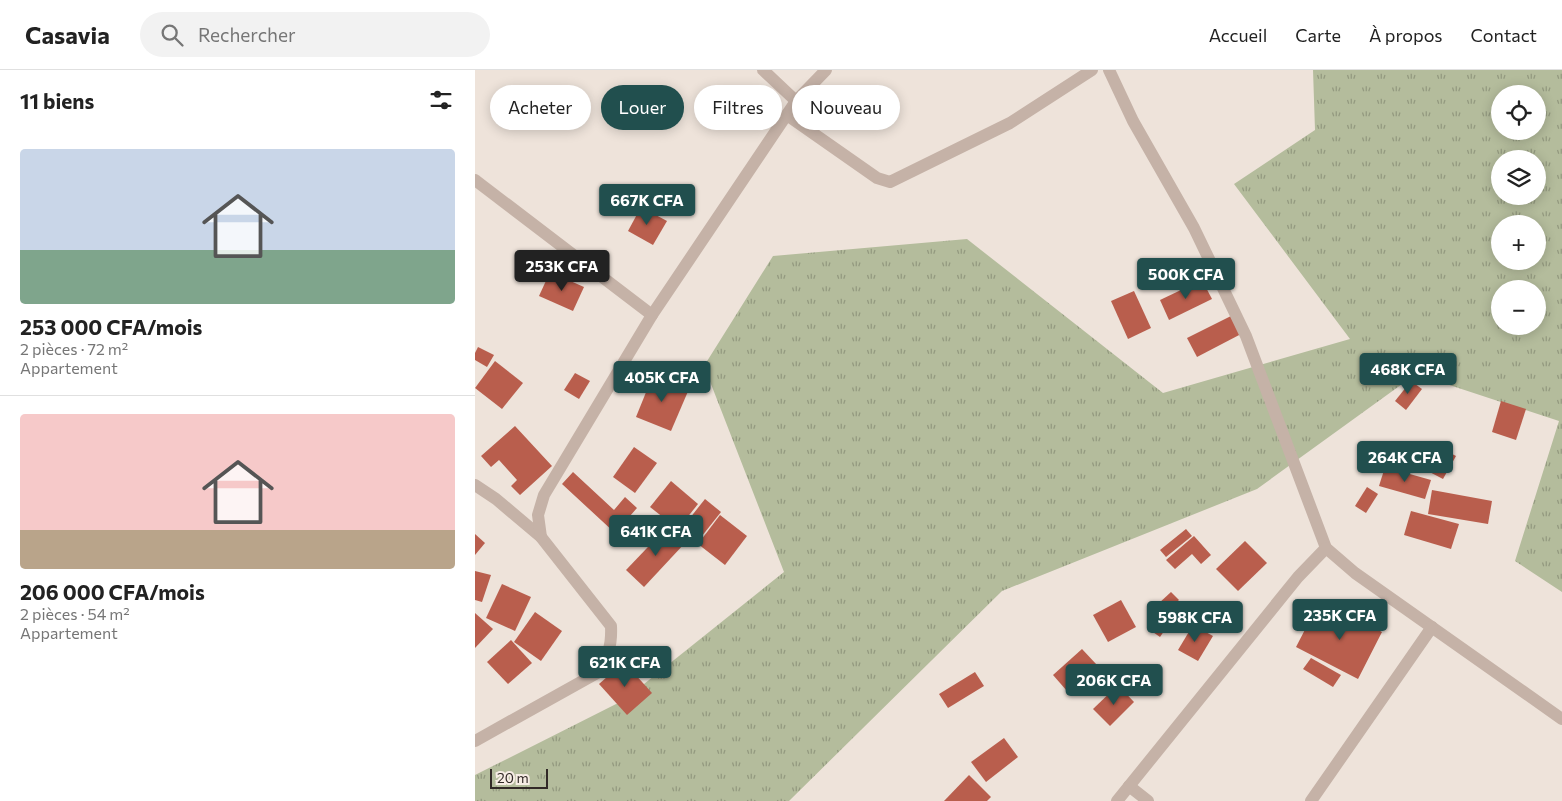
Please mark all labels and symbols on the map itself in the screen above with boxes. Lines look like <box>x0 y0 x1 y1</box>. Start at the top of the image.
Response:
pin: 667K CFA <box>595 184 699 226</box>
pin: 253K CFA <box>510 250 614 292</box>
pin: 500K CFA <box>1134 258 1238 300</box>
pin: 468K CFA <box>1356 352 1460 395</box>
pin: 405K CFA <box>610 360 714 403</box>
pin: 264K CFA <box>1353 440 1457 483</box>
pin: 641K CFA <box>604 514 708 557</box>
pin: 235K CFA <box>1288 598 1392 641</box>
pin: 598K CFA <box>1143 600 1247 643</box>
pin: 621K CFA <box>573 646 677 688</box>
pin: 206K CFA <box>1062 664 1166 706</box>
scale bar <box>490 766 547 789</box>

